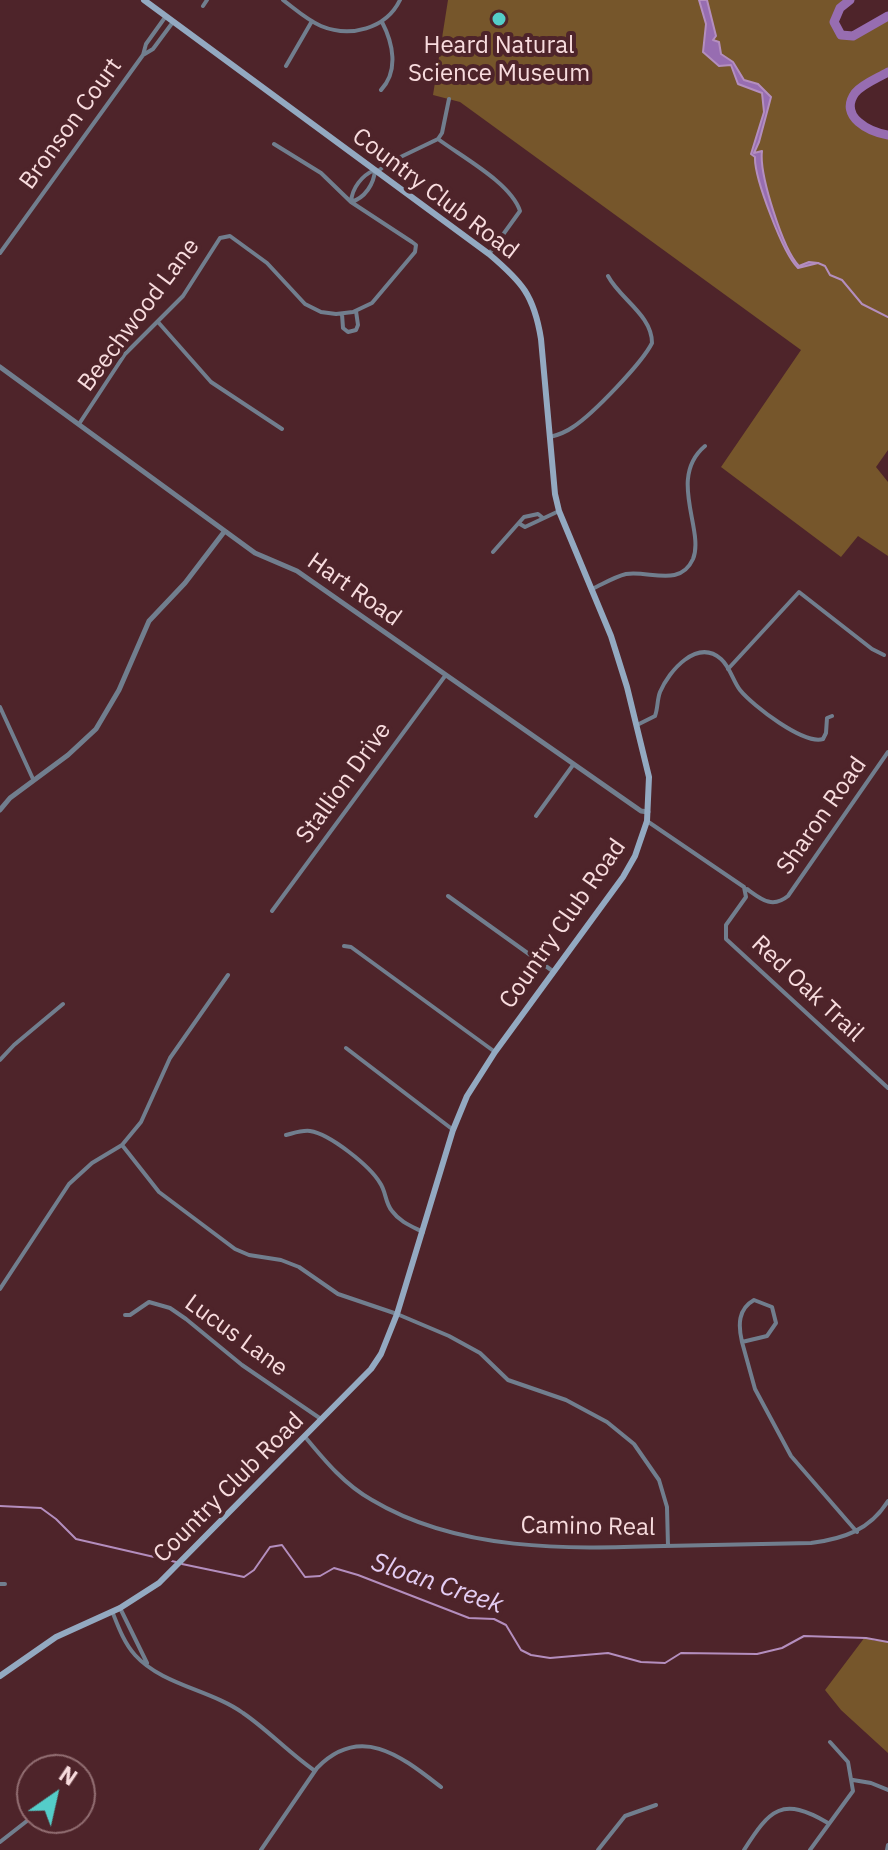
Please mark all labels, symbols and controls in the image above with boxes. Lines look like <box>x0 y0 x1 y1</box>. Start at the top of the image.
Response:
marker: Heard Natural Science Museum <box>490 10 508 28</box>
place label: Heard Natural Science Museum <box>408 32 590 88</box>
street label: Bronson Court <box>14 53 128 195</box>
street label: Country Club Road <box>346 122 524 266</box>
street label: Beechwood Lane <box>72 233 206 397</box>
street label: Hart Road <box>302 547 406 633</box>
street label: Stallion Drive <box>290 717 398 849</box>
street label: Sharon Road <box>771 752 873 880</box>
street label: Country Club Road <box>494 834 632 1014</box>
street label: Red Oak Trail <box>745 930 869 1048</box>
street label: Lucus Lane <box>179 1289 293 1383</box>
street label: Country Club Road <box>148 1407 310 1569</box>
street label: Camino Real <box>520 1511 656 1543</box>
water label: Sloan Creek <box>367 1547 507 1621</box>
north arrow <box>16 1754 96 1834</box>
text: N <box>54 1759 83 1792</box>

